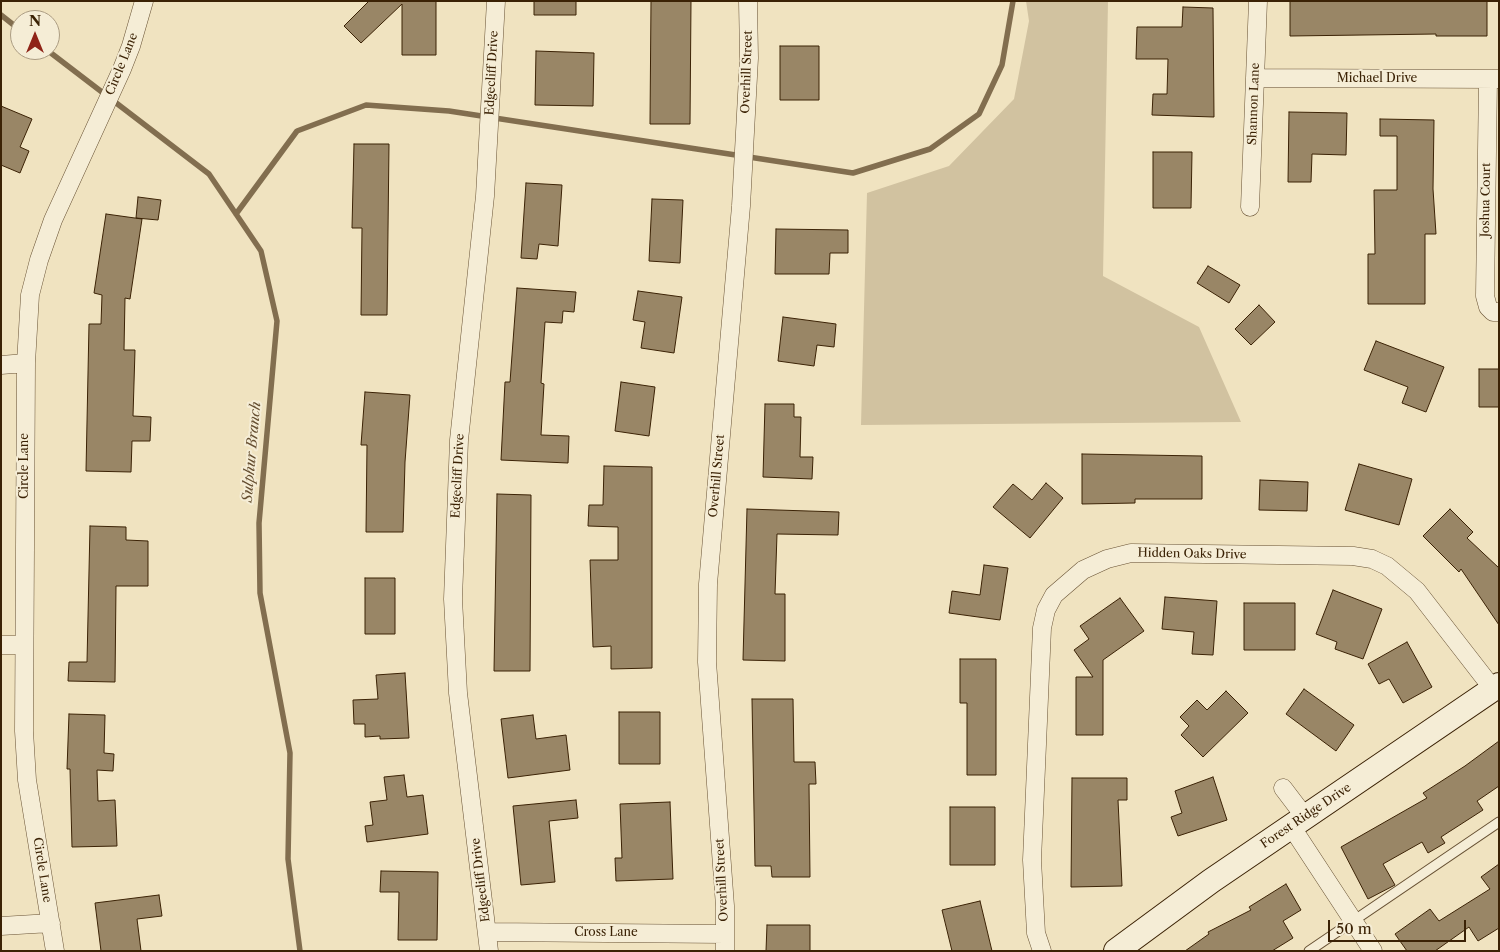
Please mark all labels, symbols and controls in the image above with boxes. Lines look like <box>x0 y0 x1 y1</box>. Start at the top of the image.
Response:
north arrow <box>10 10 60 60</box>
text: N <box>29 12 41 30</box>
street label: Edgecliff Drive <box>483 30 501 116</box>
street label: Overhill Street <box>738 30 756 114</box>
street label: Circle Lane <box>103 31 141 97</box>
street label: Shannon Lane <box>1245 63 1263 145</box>
street label: Michael Drive <box>1337 72 1417 86</box>
street label: Joshua Court <box>1478 163 1494 237</box>
water label: Sulphur Branch <box>239 401 265 503</box>
street label: Circle Lane <box>18 433 32 499</box>
street label: Edgecliff Drive <box>449 433 467 519</box>
street label: Overhill Street <box>706 434 728 518</box>
street label: Hidden Oaks Drive <box>1137 546 1247 562</box>
street label: Forest Ridge Drive <box>1258 780 1354 852</box>
street label: Circle Lane <box>30 836 54 904</box>
street label: Edgecliff Drive <box>469 837 493 923</box>
street label: Overhill Street <box>713 838 731 922</box>
scale bar <box>1330 910 1468 942</box>
text: 50 m <box>1336 919 1372 938</box>
street label: Cross Lane <box>574 926 638 940</box>

